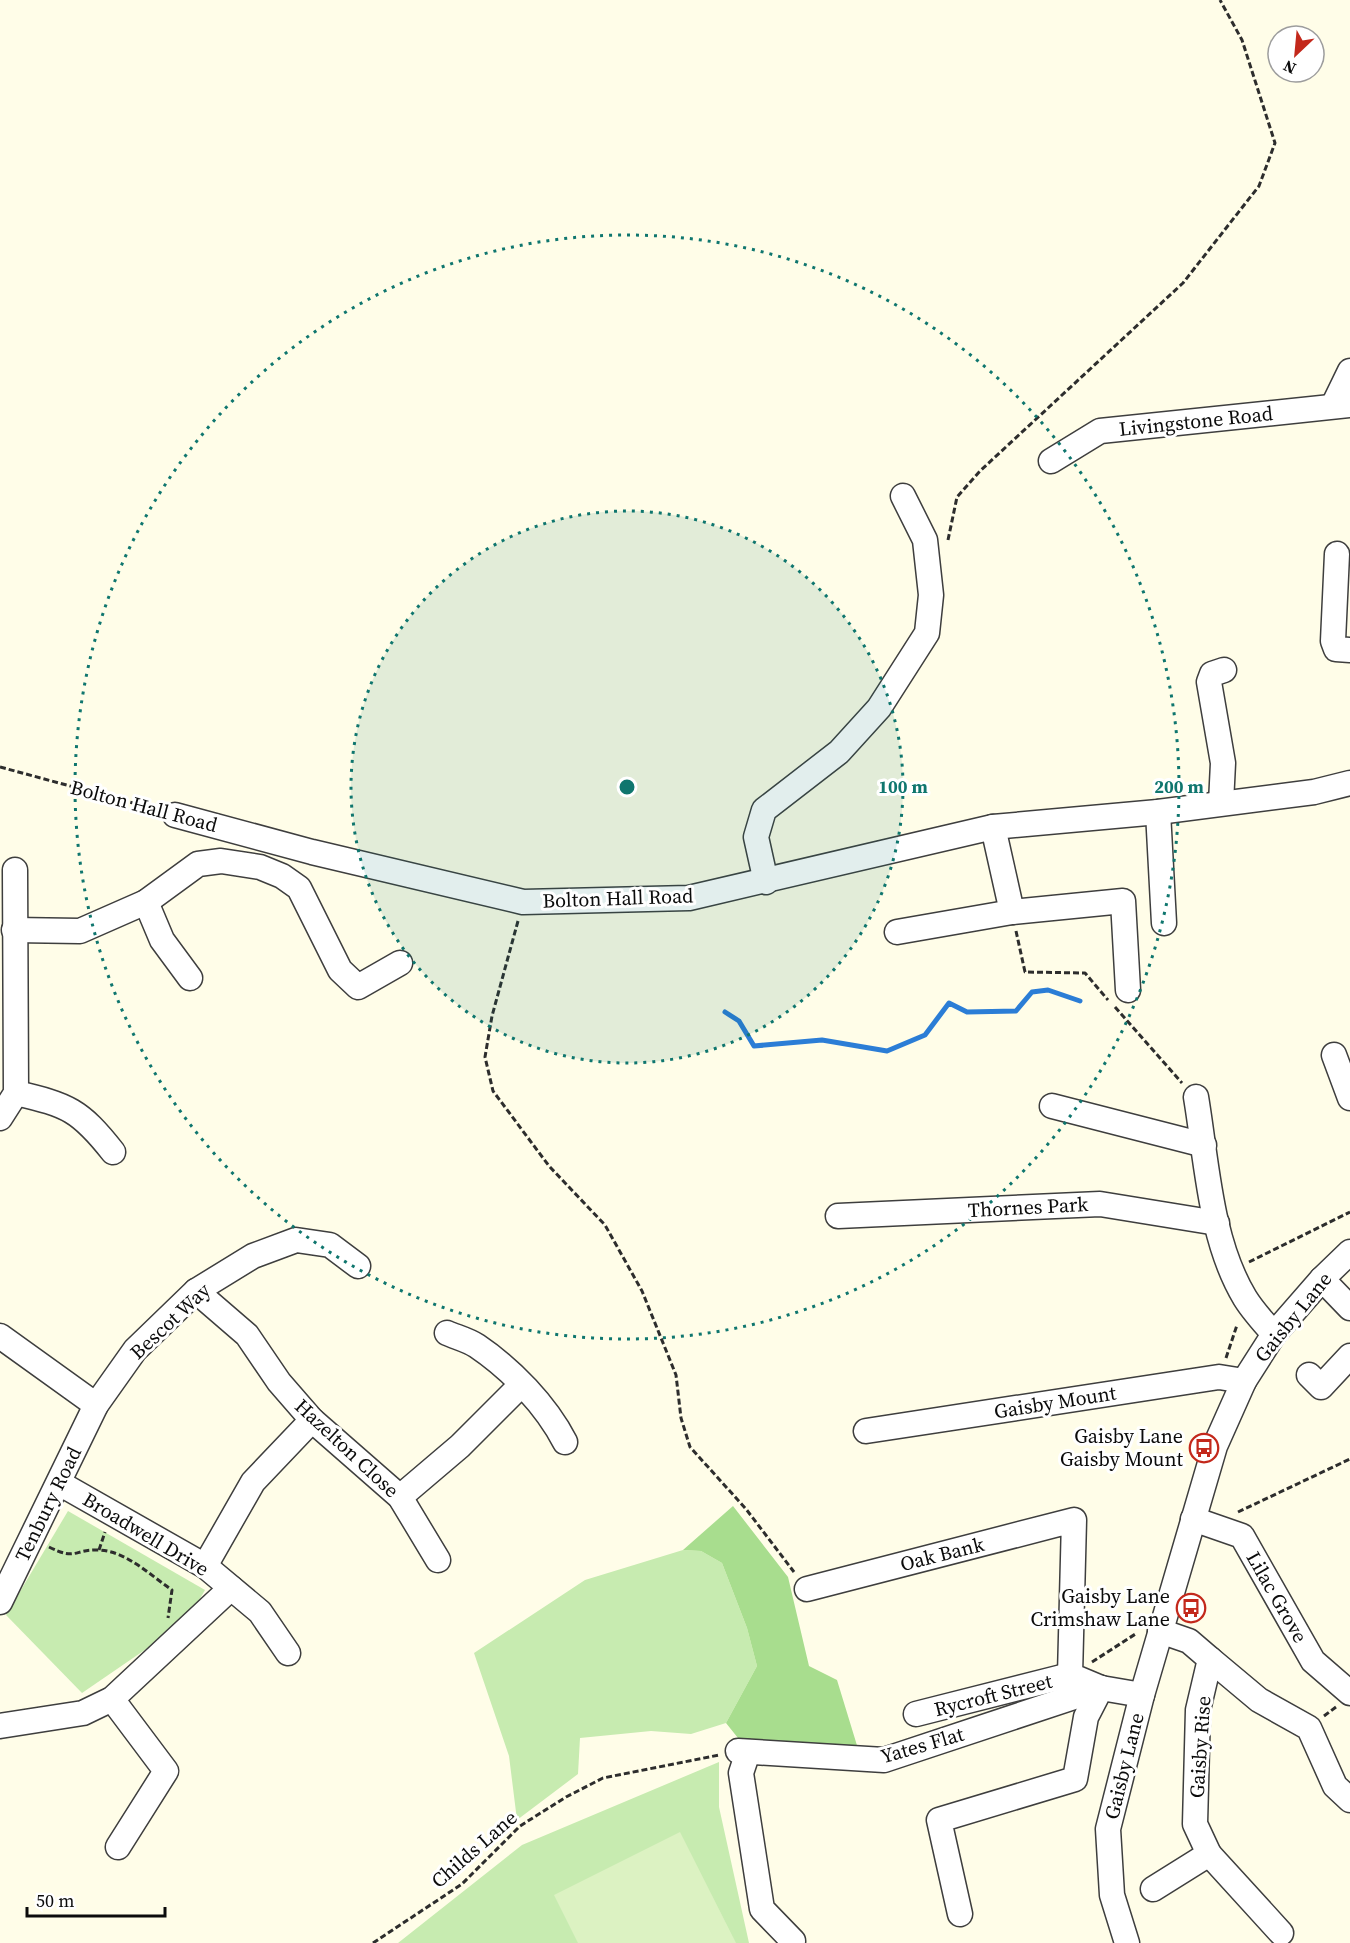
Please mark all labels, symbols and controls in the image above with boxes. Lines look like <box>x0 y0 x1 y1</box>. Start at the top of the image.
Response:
north arrow <box>1266 24 1326 84</box>
text: N <box>1279 55 1299 80</box>
street label: Livingstone Road <box>1118 399 1275 443</box>
street label: Bolton Hall Road <box>67 773 221 839</box>
text: 100 m <box>878 774 928 799</box>
text: 200 m <box>1154 774 1204 799</box>
centre of rings <box>617 777 637 797</box>
street label: Bolton Hall Road <box>542 881 695 915</box>
street label: Thornes Park <box>967 1190 1089 1224</box>
street label: Gaisby Lane <box>1248 1266 1338 1368</box>
street label: Bescot Way <box>124 1276 217 1366</box>
street label: Gaisby Mount <box>992 1378 1118 1425</box>
street label: Hazelton Close <box>289 1392 405 1504</box>
place label: Gaisby Lane Gaisby Mount <box>1060 1422 1183 1473</box>
bus stop icon: Gaisby Lane Gaisby Mount <box>1188 1432 1220 1464</box>
street label: Tenbury Road <box>8 1441 88 1566</box>
street label: Broadwell Drive <box>78 1485 214 1583</box>
street label: Oak Bank <box>897 1530 987 1578</box>
street label: Lilac Grove <box>1240 1546 1314 1648</box>
place label: Gaisby Lane Crimshaw Lane <box>1030 1582 1170 1633</box>
bus stop icon: Gaisby Lane Crimshaw Lane <box>1175 1592 1207 1624</box>
street label: Rycroft Street <box>931 1667 1055 1723</box>
street label: Gaisby Rise <box>1182 1695 1218 1799</box>
street label: Gaisby Lane <box>1097 1710 1151 1822</box>
street label: Yates Flat <box>877 1720 967 1770</box>
street label: Childs Lane <box>425 1804 523 1894</box>
scale bar <box>27 1880 165 1918</box>
text: 50 m <box>36 1888 74 1913</box>

